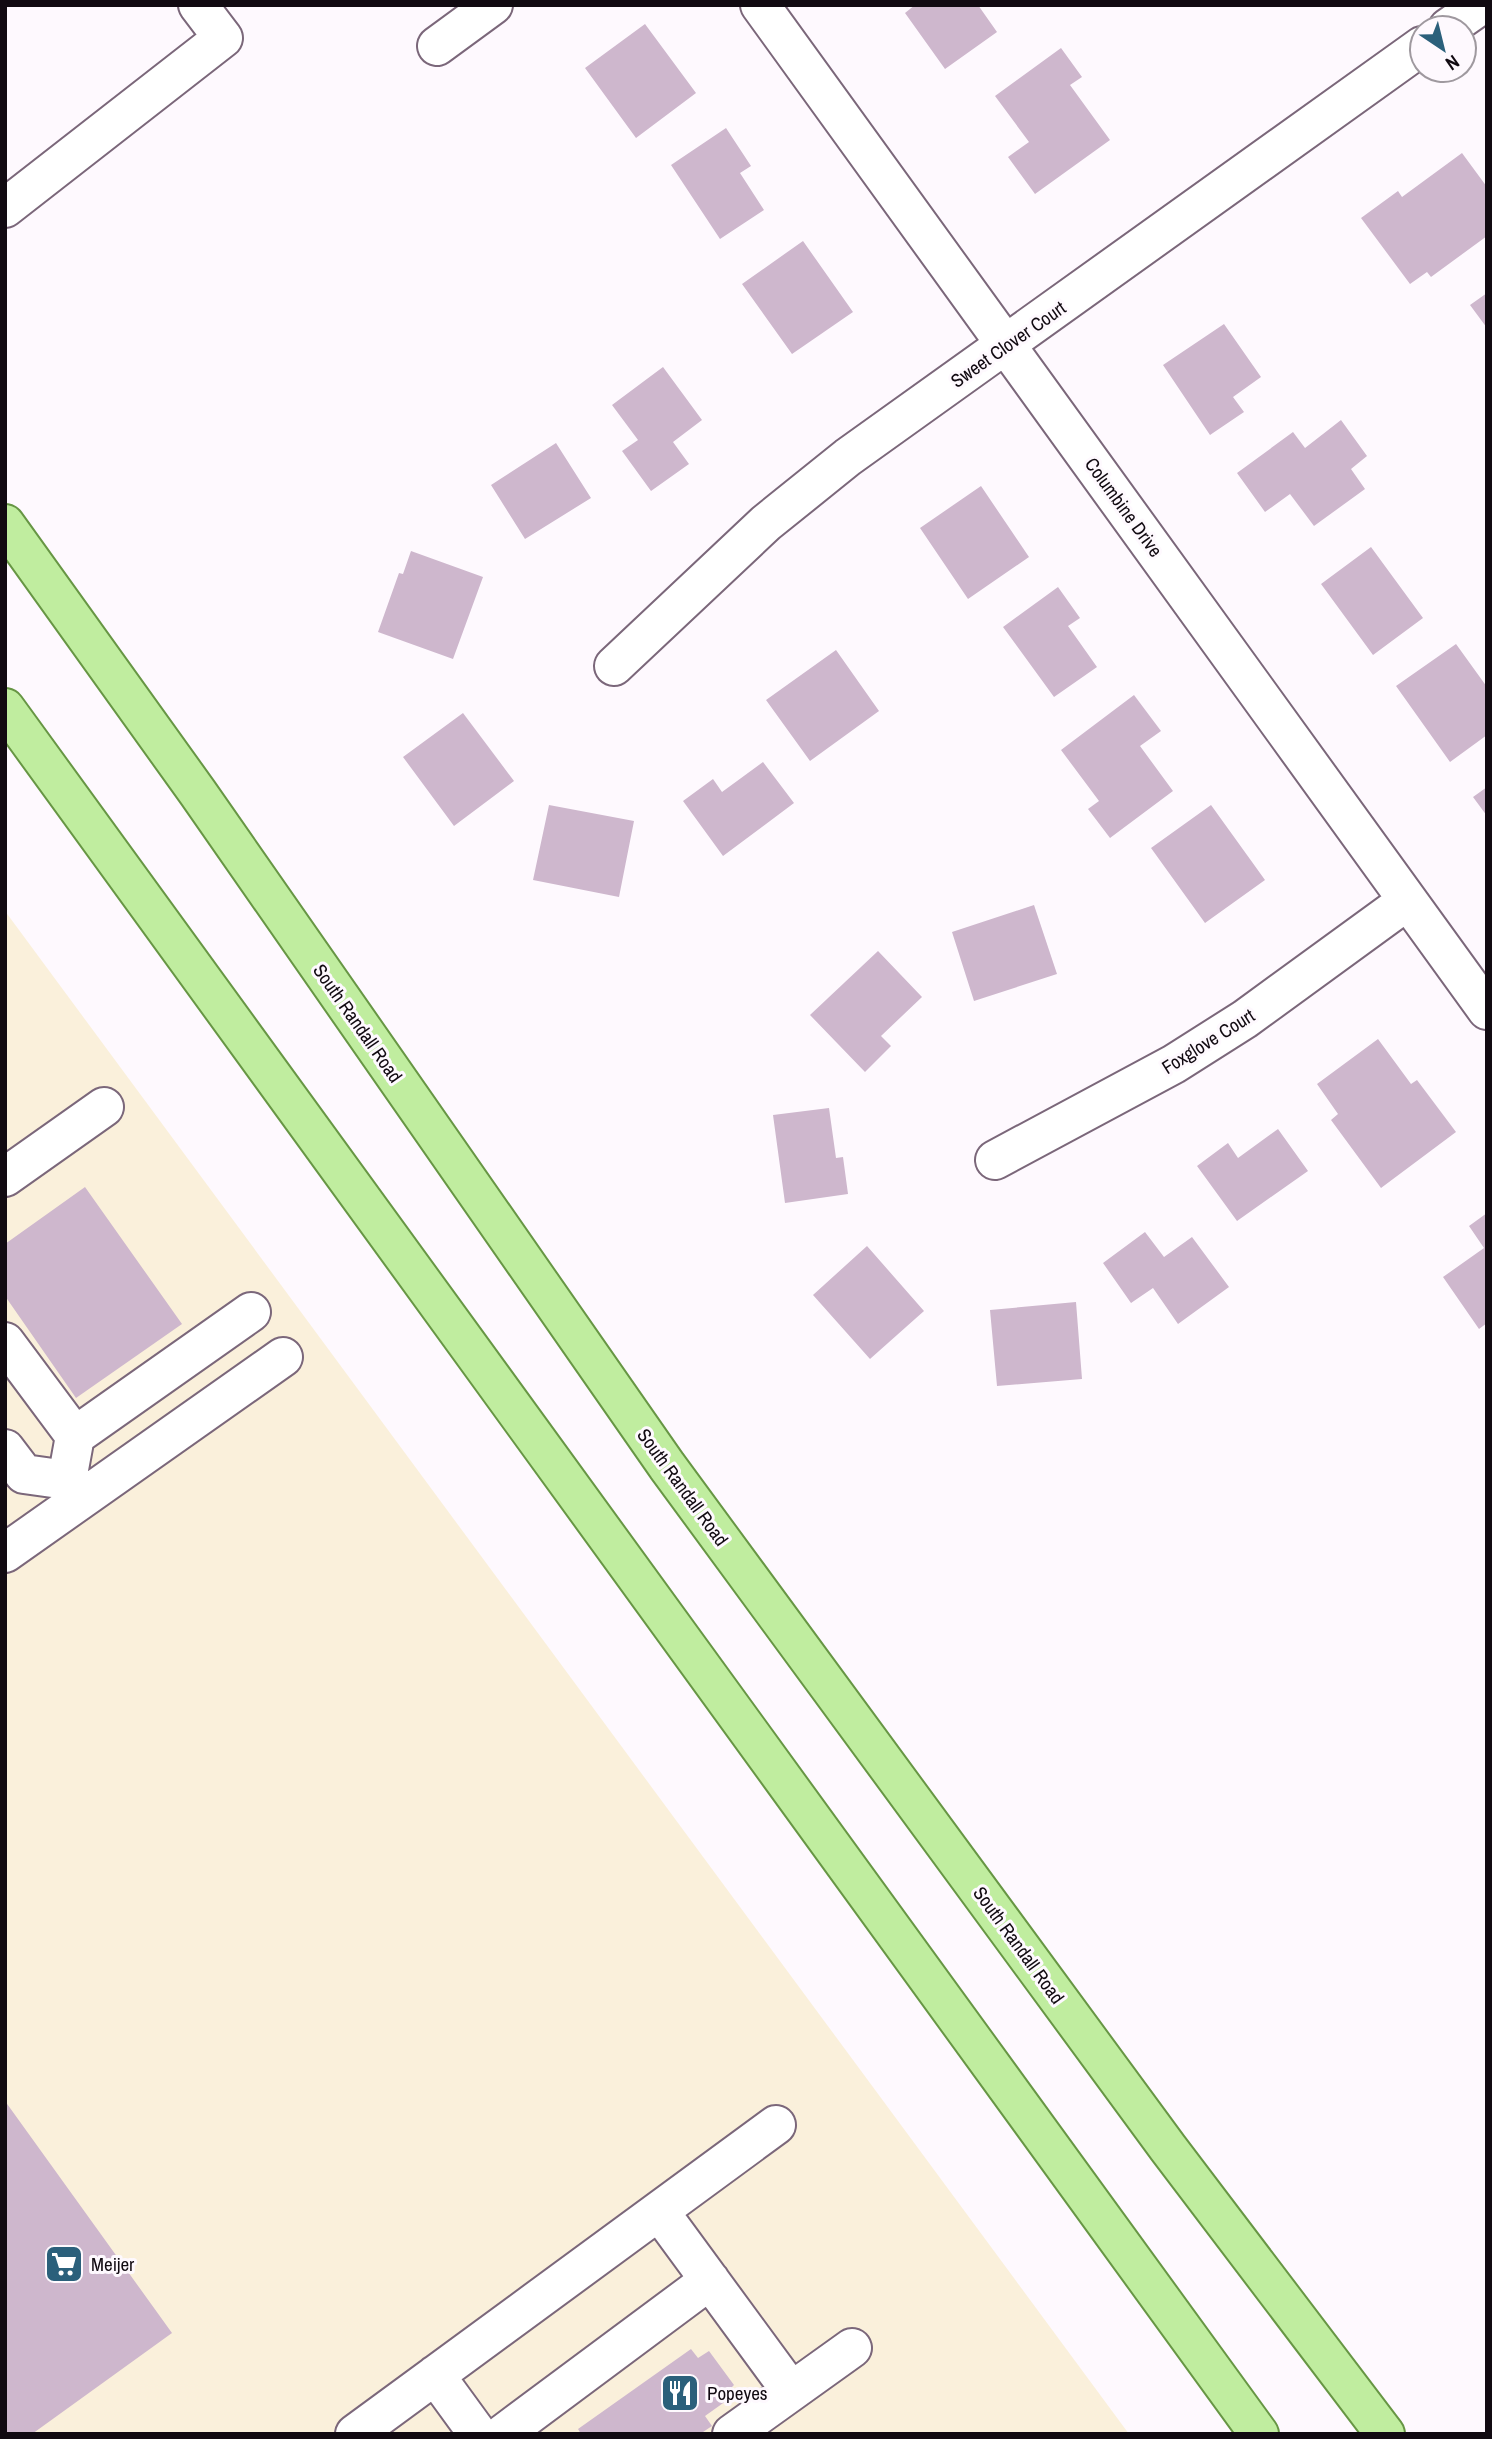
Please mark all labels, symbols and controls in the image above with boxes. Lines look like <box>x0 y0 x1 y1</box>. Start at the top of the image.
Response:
north arrow <box>1408 14 1478 84</box>
text: N <box>1441 49 1465 77</box>
street label: Sweet Clover Court <box>945 294 1071 393</box>
street label: Columbine Drive <box>1079 452 1169 562</box>
street label: South Randall Road <box>307 958 409 1088</box>
street label: Foxglove Court <box>1157 1002 1260 1080</box>
street label: South Randall Road <box>631 1423 735 1551</box>
street label: South Randall Road <box>967 1881 1071 2009</box>
supermarket icon: Meijer <box>43 2243 85 2285</box>
place label: Meijer <box>91 2251 135 2277</box>
restaurant icon: Popeyes <box>659 2372 701 2414</box>
place label: Popeyes <box>707 2380 768 2406</box>

